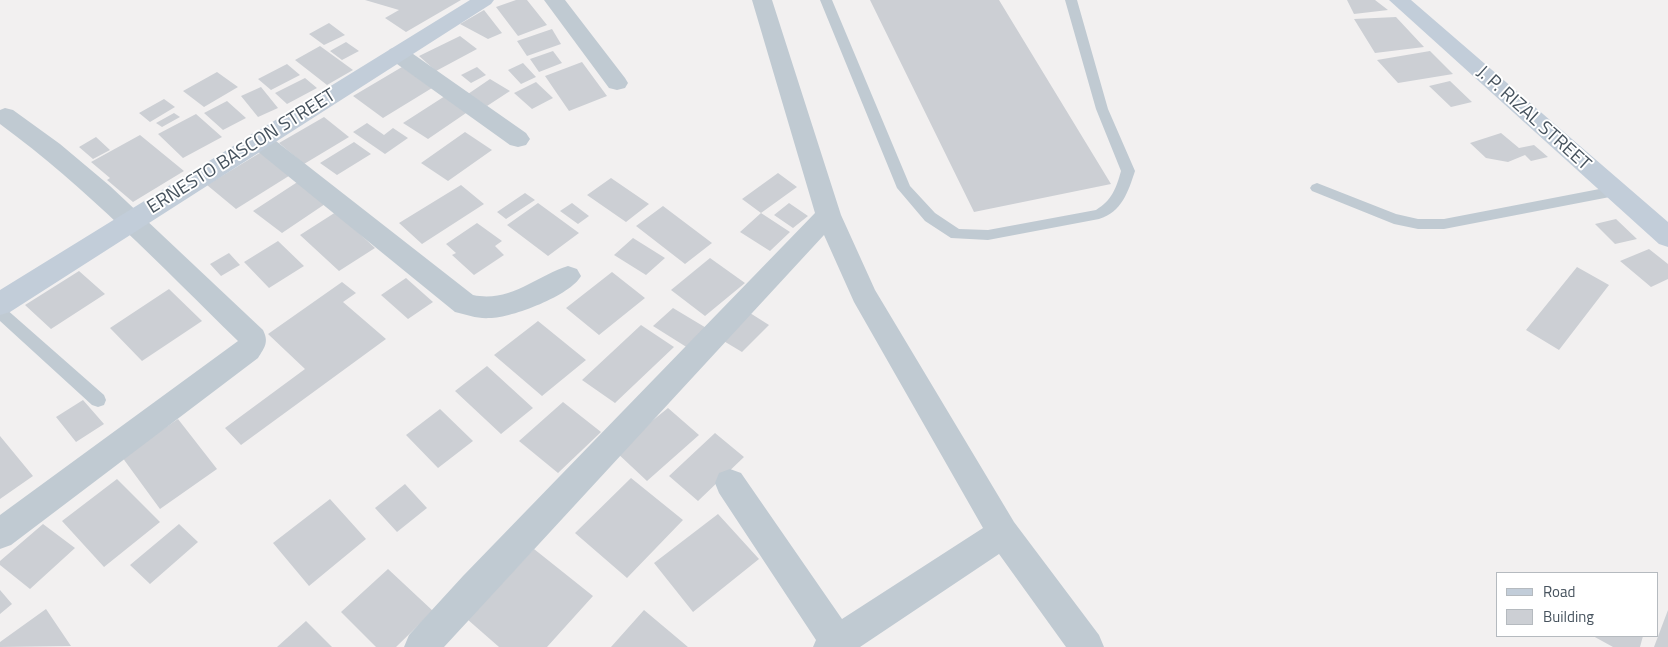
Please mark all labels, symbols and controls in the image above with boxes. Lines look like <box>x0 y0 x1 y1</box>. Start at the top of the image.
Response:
street label: J. P. RIZAL STREET <box>1471 62 1595 176</box>
street label: ERNESTO BASCON STREET <box>144 85 340 219</box>
legend <box>1496 572 1658 637</box>
text: Road <box>1543 580 1575 603</box>
text: Building <box>1543 605 1594 628</box>

